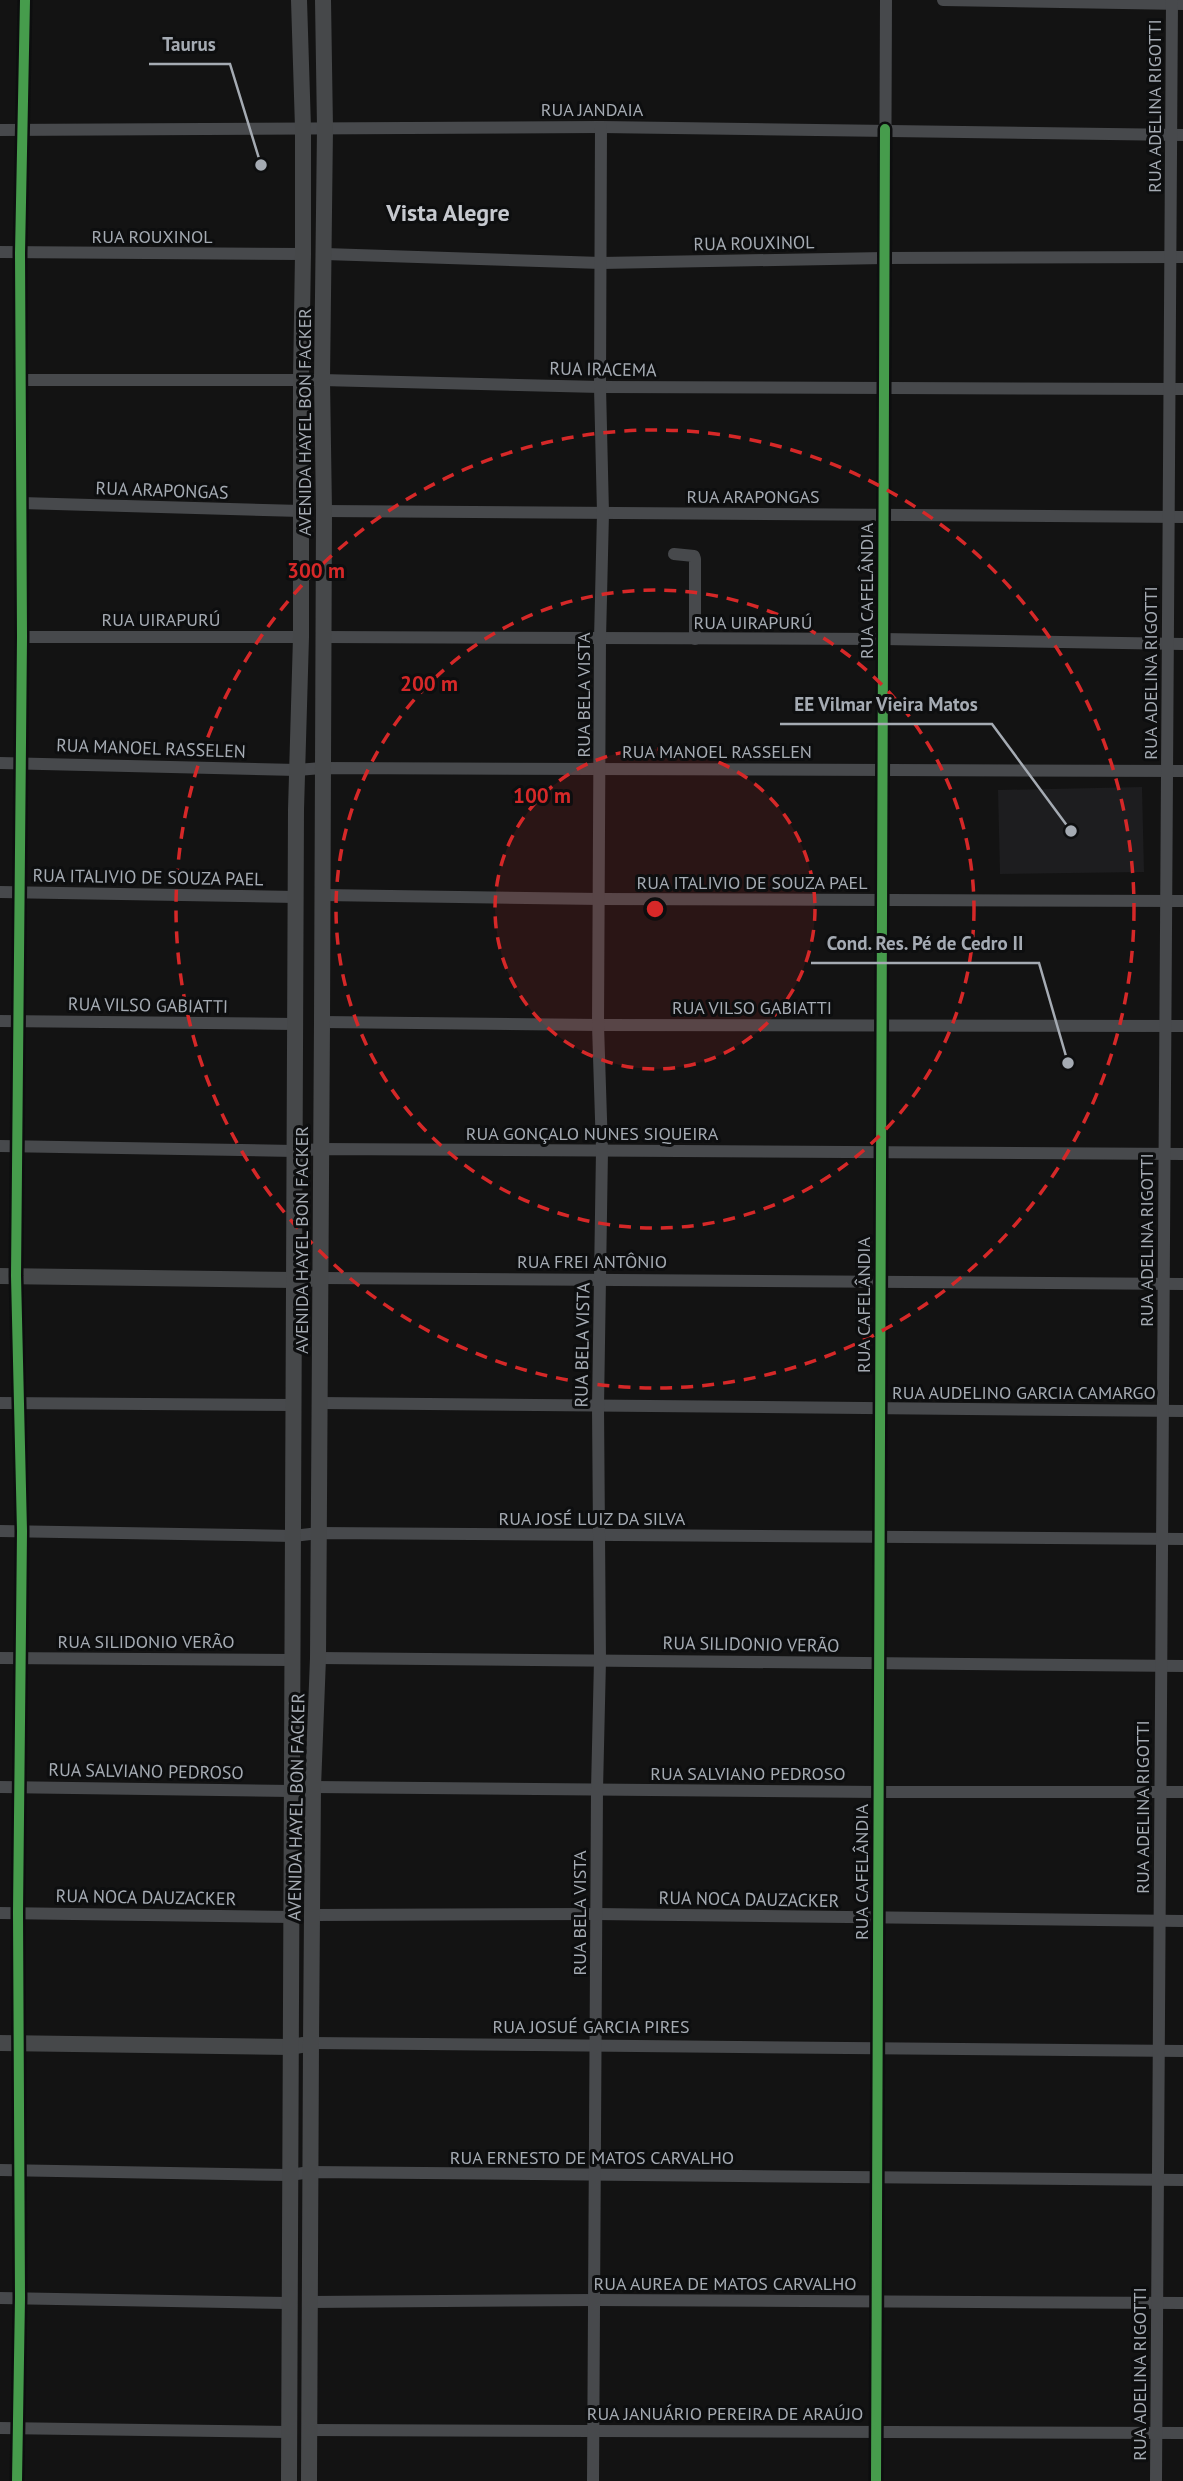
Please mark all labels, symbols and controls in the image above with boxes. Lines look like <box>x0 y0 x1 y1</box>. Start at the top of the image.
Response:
street label: RUA ADELINA RIGOTTI <box>1143 19 1166 193</box>
callout: Taurus <box>149 24 230 64</box>
text: Taurus <box>162 32 216 56</box>
street label: RUA JANDAIA <box>541 98 644 121</box>
district label: Vista Alegre <box>385 197 510 228</box>
street label: RUA ROUXINOL <box>91 225 213 248</box>
street label: RUA ROUXINOL <box>693 230 815 256</box>
street label: AVENIDA HAYEL BON FACKER <box>293 308 316 536</box>
street label: RUA IRACEMA <box>549 357 657 381</box>
street label: RUA ARAPONGAS <box>95 476 229 504</box>
street label: RUA ARAPONGAS <box>686 485 820 508</box>
street label: RUA CAFELÂNDIA <box>855 523 878 659</box>
text: 300 m <box>287 557 345 584</box>
street label: RUA ADELINA RIGOTTI <box>1139 586 1162 760</box>
street label: RUA UIRAPURÚ <box>101 608 221 631</box>
street label: RUA UIRAPURÚ <box>693 611 813 634</box>
street label: RUA BELA VISTA <box>572 632 595 758</box>
text: 200 m <box>400 670 458 697</box>
callout: EE Vilmar Vieira Matos <box>780 684 992 724</box>
text: EE Vilmar Vieira Matos <box>794 692 978 716</box>
street label: RUA MANOEL RASSELEN <box>56 733 246 763</box>
street label: RUA MANOEL RASSELEN <box>622 740 812 763</box>
text: 100 m <box>513 782 571 809</box>
street label: RUA ITALIVIO DE SOUZA PAEL <box>32 863 264 891</box>
street label: RUA ITALIVIO DE SOUZA PAEL <box>636 871 868 894</box>
centre of rings <box>643 897 667 921</box>
callout: Cond. Res. Pé de Cedro II <box>811 923 1039 963</box>
text: Cond. Res. Pé de Cedro II <box>827 931 1023 955</box>
street label: RUA VILSO GABIATTI <box>68 992 228 1018</box>
street label: RUA VILSO GABIATTI <box>672 996 832 1019</box>
street label: RUA GONÇALO NUNES SIQUEIRA <box>466 1122 719 1145</box>
street label: AVENIDA HAYEL BON FACKER <box>290 1126 313 1354</box>
street label: RUA ADELINA RIGOTTI <box>1135 1153 1158 1327</box>
street label: RUA CAFELÂNDIA <box>852 1237 875 1373</box>
street label: RUA FREI ANTÔNIO <box>517 1250 667 1273</box>
street label: RUA BELA VISTA <box>569 1282 595 1408</box>
street label: RUA AUDELINO GARCIA CAMARGO <box>892 1381 1156 1404</box>
street label: RUA JOSÉ LUIZ DA SILVA <box>499 1507 686 1530</box>
street label: RUA SILIDONIO VERÃO <box>58 1630 234 1653</box>
street label: RUA SILIDONIO VERÃO <box>662 1631 840 1657</box>
street label: AVENIDA HAYEL BON FACKER <box>283 1692 309 1921</box>
street label: RUA ADELINA RIGOTTI <box>1131 1720 1154 1894</box>
street label: RUA SALVIANO PEDROSO <box>48 1758 244 1784</box>
street label: RUA SALVIANO PEDROSO <box>650 1762 846 1785</box>
street label: RUA CAFELÂNDIA <box>850 1804 873 1940</box>
street label: RUA BELA VISTA <box>568 1850 591 1976</box>
street label: RUA NOCA DAUZACKER <box>56 1884 237 1910</box>
street label: RUA NOCA DAUZACKER <box>659 1886 840 1912</box>
street label: RUA JOSUÉ GARCIA PIRES <box>492 2015 690 2038</box>
street label: RUA ERNESTO DE MATOS CARVALHO <box>450 2146 734 2169</box>
street label: RUA AUREA DE MATOS CARVALHO <box>593 2272 857 2295</box>
street label: RUA ADELINA RIGOTTI <box>1128 2287 1151 2461</box>
street label: RUA JANUÁRIO PEREIRA DE ARAÚJO <box>587 2402 863 2425</box>

